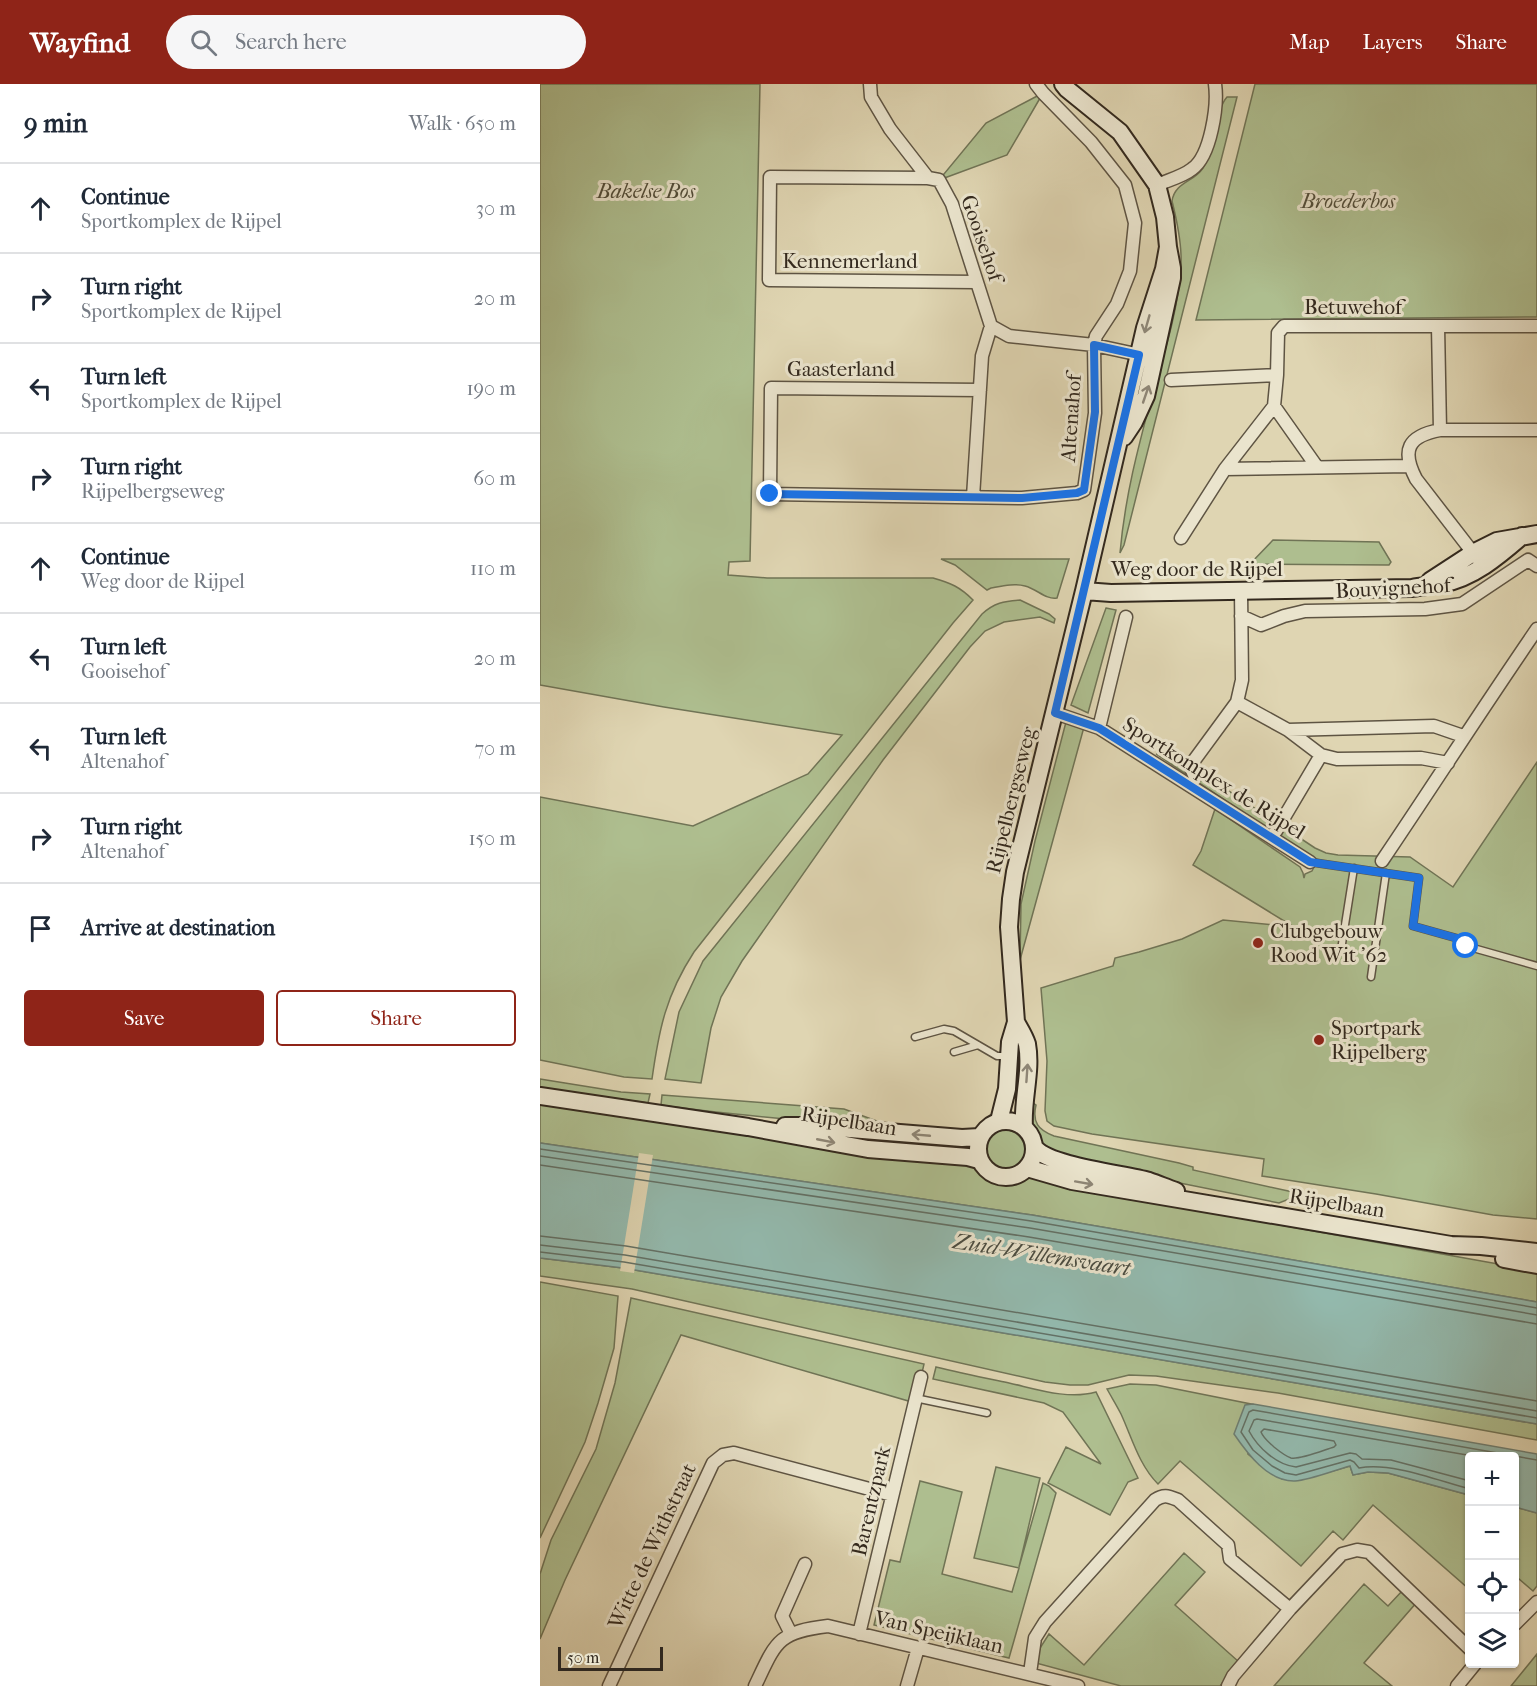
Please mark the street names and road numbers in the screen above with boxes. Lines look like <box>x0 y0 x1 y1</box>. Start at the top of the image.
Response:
street label: Gooisehof <box>956 192 1009 288</box>
street label: Kennemerland <box>782 249 918 273</box>
street label: Betuwehof <box>1304 295 1406 319</box>
street label: Gaasterland <box>787 357 895 381</box>
street label: Altenahof <box>1056 369 1086 464</box>
street label: Weg door de Rijpel <box>1110 557 1283 581</box>
street label: Bouvignehof <box>1335 573 1455 603</box>
street label: Sportkomplex de Rijpel <box>1118 712 1310 844</box>
street label: Rijpelbergseweg <box>981 723 1041 876</box>
street label: Rijpelbaan <box>799 1102 899 1140</box>
street label: Rijpelbaan <box>1287 1184 1387 1222</box>
street label: Barentzpark <box>847 1444 895 1558</box>
street label: Witte de Withstraat <box>603 1459 701 1633</box>
street label: Van Speijklaan <box>871 1605 1006 1658</box>

